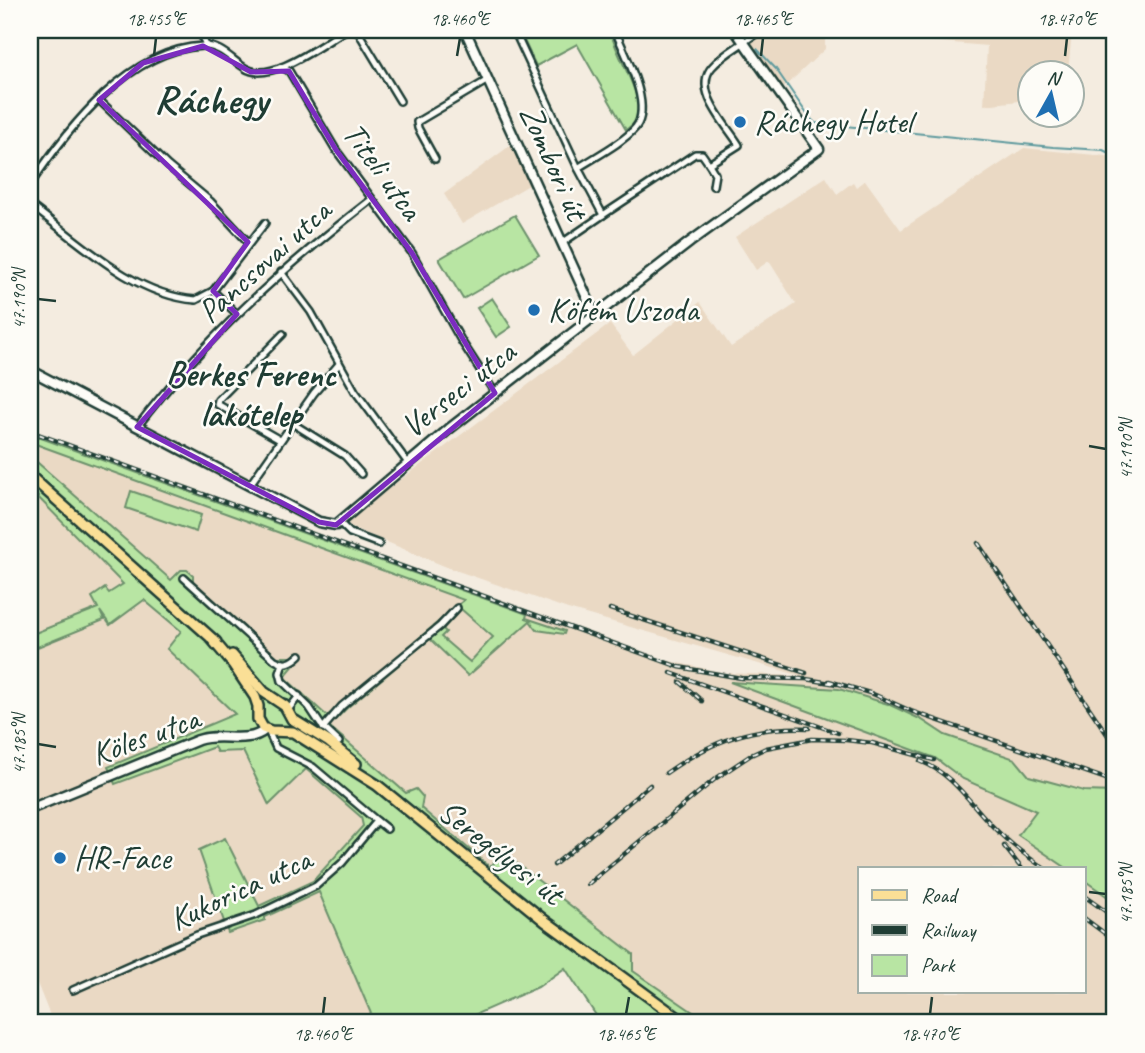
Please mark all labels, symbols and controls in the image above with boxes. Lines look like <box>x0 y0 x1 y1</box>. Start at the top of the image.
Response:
text: 18.455°E <box>127 8 188 30</box>
text: 18.460°E <box>431 8 492 30</box>
text: 18.465°E <box>734 8 795 30</box>
text: 18.470°E <box>1038 8 1099 30</box>
north arrow <box>1016 60 1086 130</box>
text: N <box>1046 65 1064 91</box>
district label: Ráchegy <box>154 75 271 125</box>
street label: Zombori út <box>510 98 599 229</box>
place label: Ráchegy Hotel <box>754 101 917 143</box>
street label: Titeli utca <box>333 114 434 230</box>
marker: Ráchegy Hotel <box>732 114 748 130</box>
street label: Pancsovai utca <box>189 188 341 332</box>
text: 47.190°N <box>8 266 30 329</box>
place label: Köfém Uszoda <box>548 289 700 331</box>
marker: Köfém Uszoda <box>526 302 542 318</box>
street label: Verseci utca <box>392 330 525 447</box>
district label: Berkes Ferenc lakótelep <box>166 352 338 437</box>
text: 47.190°N <box>1115 416 1137 479</box>
street label: Köles utca <box>85 696 207 775</box>
text: 47.185°N <box>8 711 30 774</box>
street label: Seregélyesi út <box>430 790 574 916</box>
place label: HR-Face <box>74 837 173 879</box>
street label: Kukorica utca <box>162 837 320 940</box>
marker: HR-Face <box>52 850 68 866</box>
text: 47.185°N <box>1115 861 1137 924</box>
legend <box>858 867 1086 993</box>
text: Road <box>921 882 960 908</box>
text: Railway <box>921 917 977 943</box>
text: Park <box>921 952 956 978</box>
text: 18.460°E <box>294 1023 355 1045</box>
text: 18.465°E <box>597 1023 658 1045</box>
text: 18.470°E <box>901 1023 962 1045</box>

